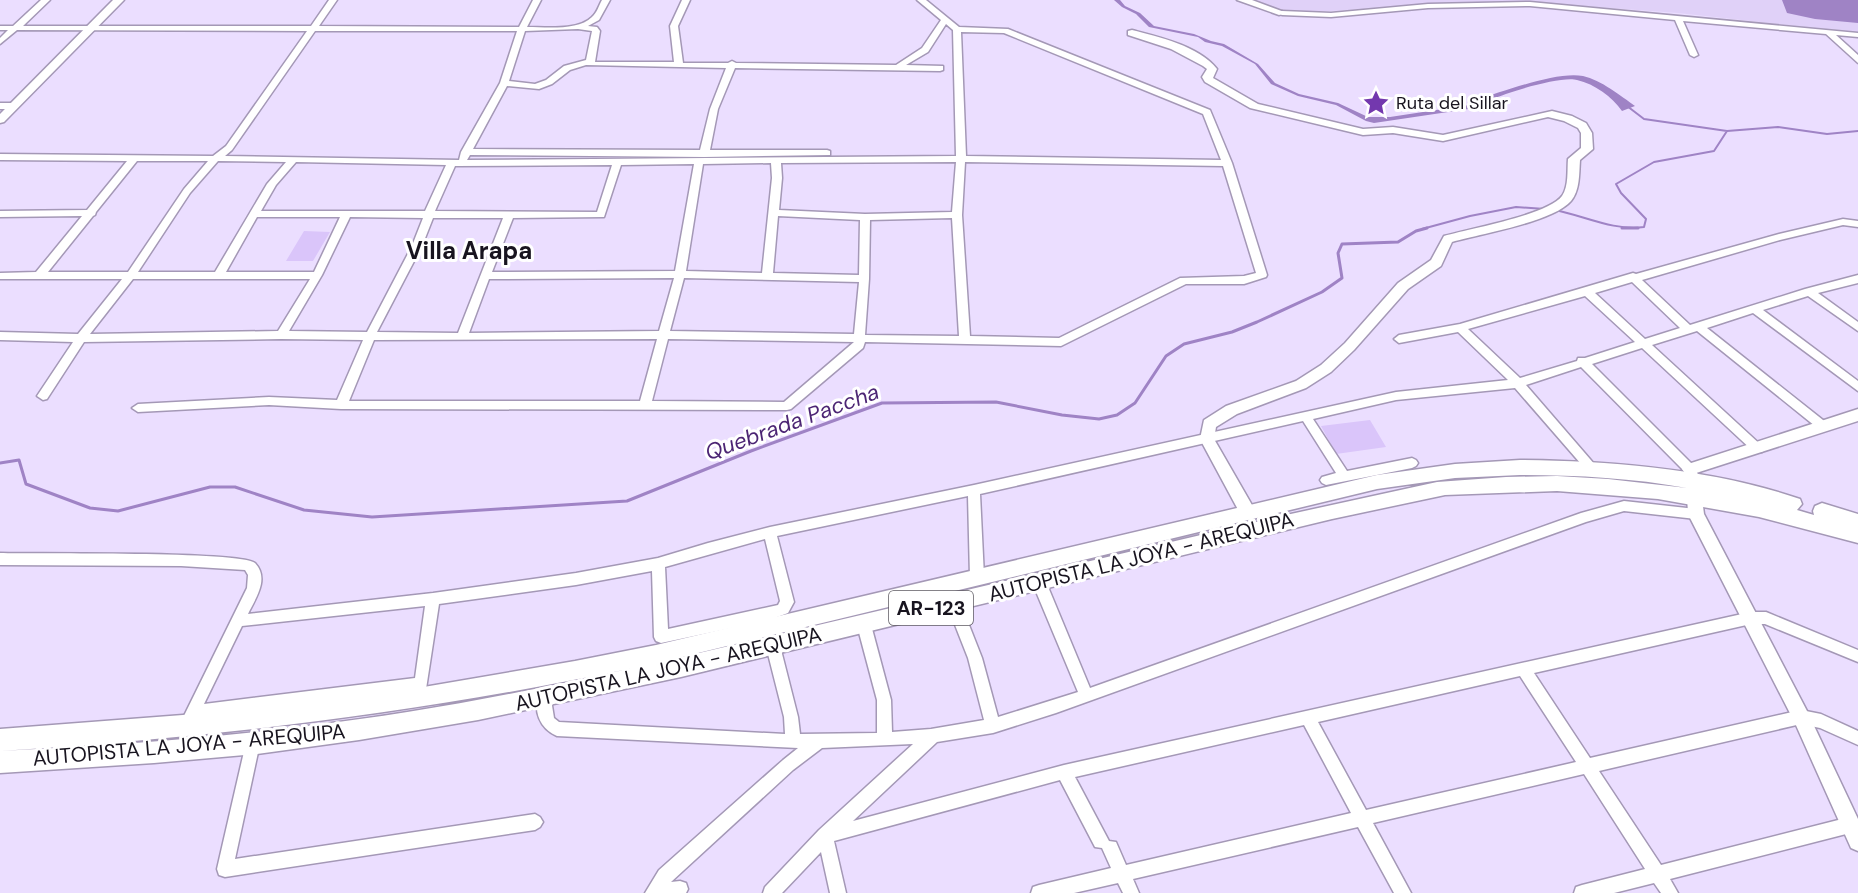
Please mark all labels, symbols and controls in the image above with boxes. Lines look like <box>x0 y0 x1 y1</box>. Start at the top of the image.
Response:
place icon: Ruta del Sillar <box>1361 88 1391 118</box>
place label: Ruta del Sillar <box>1396 91 1509 115</box>
district label: Villa Arapa <box>406 235 532 266</box>
water label: Quebrada Paccha <box>701 377 883 467</box>
street label: AUTOPISTA LA JOYA - AREQUIPA <box>985 505 1297 609</box>
road number: AR-123 <box>889 591 973 625</box>
street label: AUTOPISTA LA JOYA - AREQUIPA <box>512 620 824 718</box>
street label: AUTOPISTA LA JOYA - AREQUIPA <box>31 717 347 773</box>

